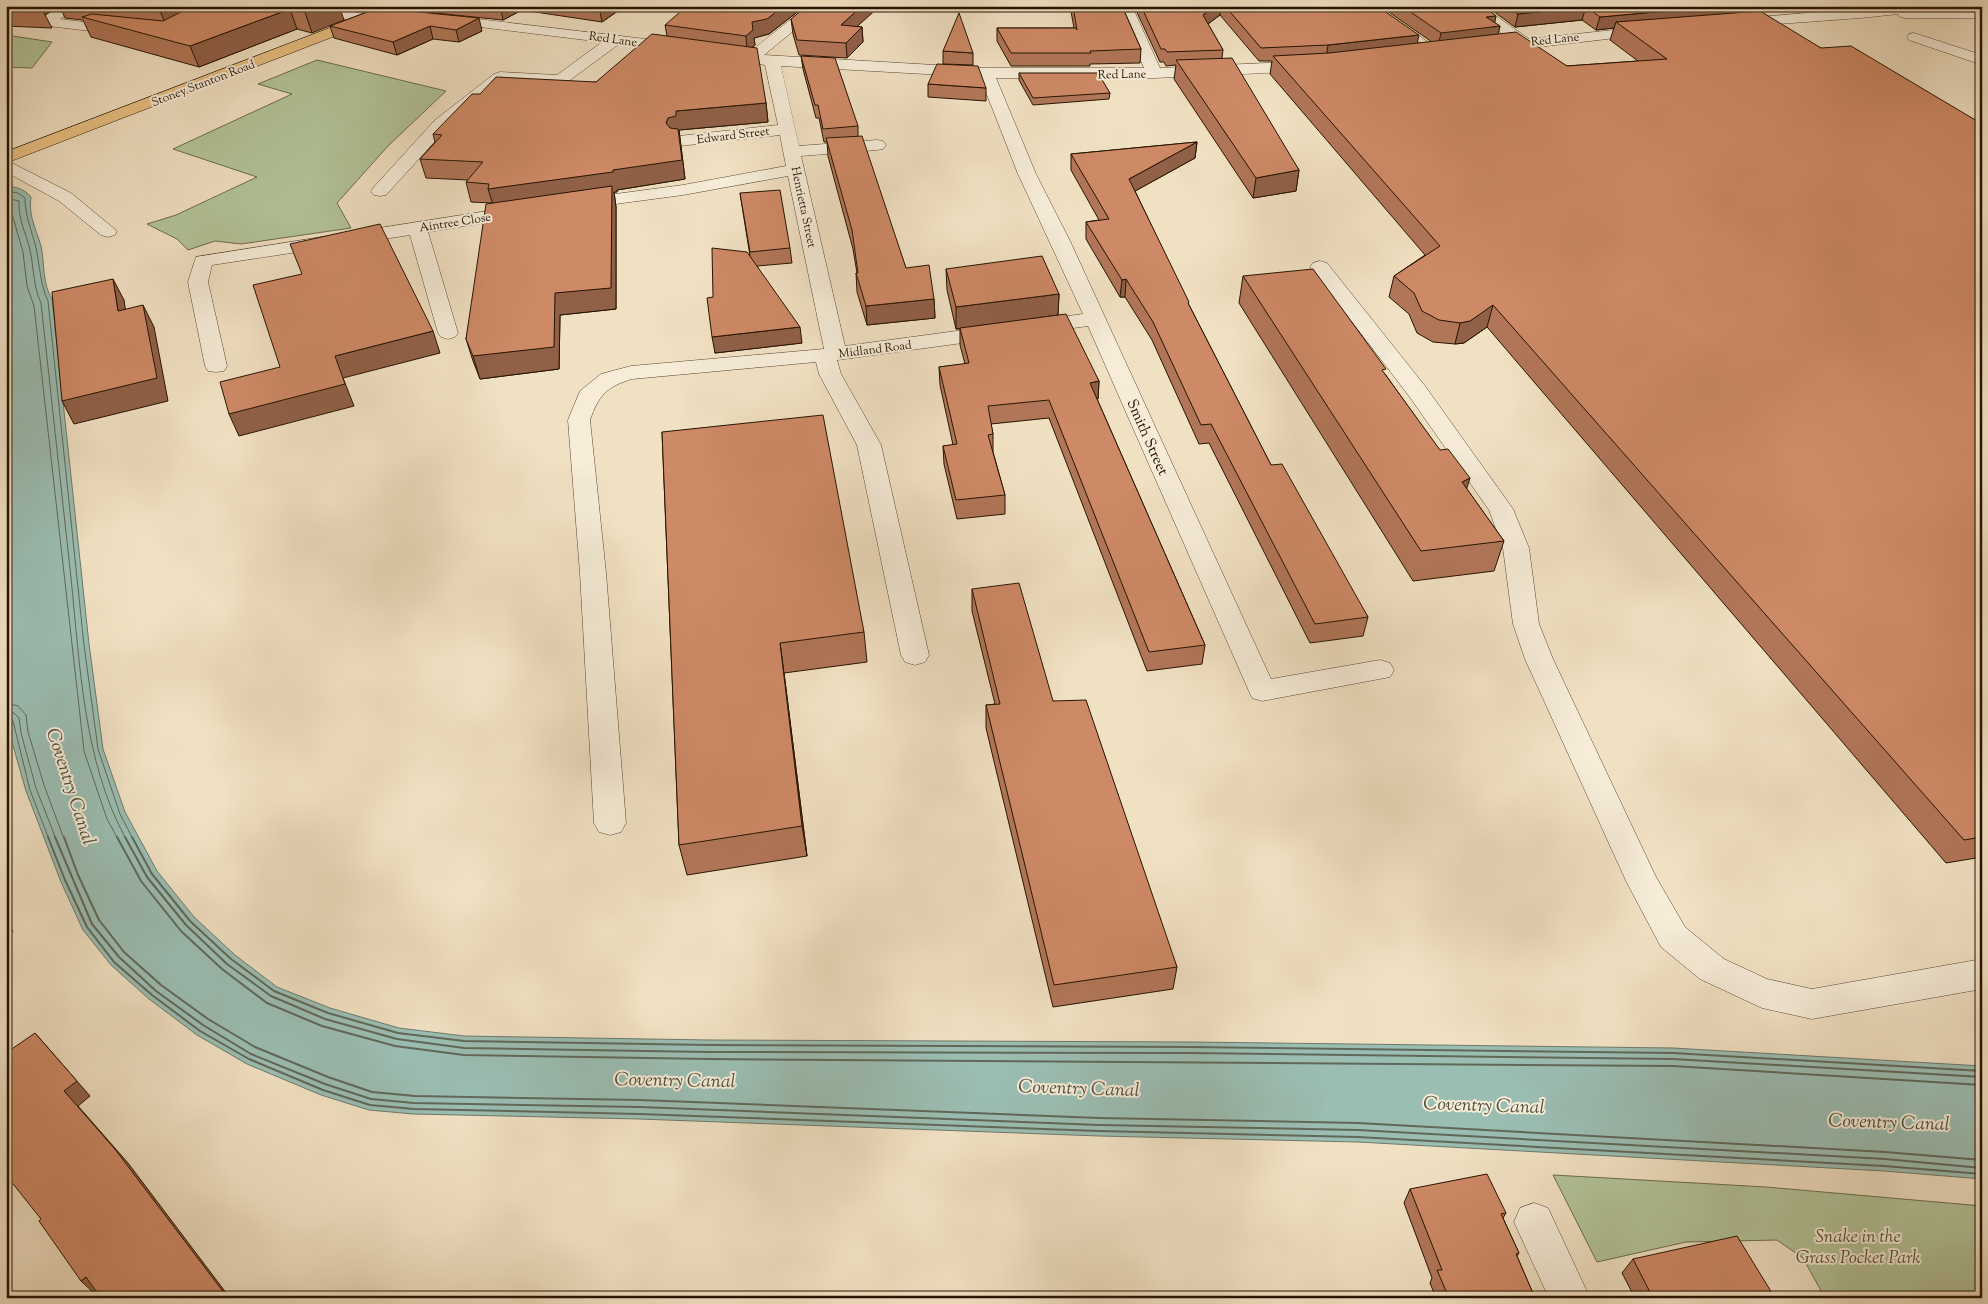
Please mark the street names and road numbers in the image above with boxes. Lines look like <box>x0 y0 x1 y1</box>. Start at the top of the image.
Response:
street label: Red Lane <box>588 28 639 52</box>
street label: Red Lane <box>1530 28 1581 51</box>
street label: Stoney Stanton Road <box>149 56 258 112</box>
street label: Red Lane <box>1098 66 1147 84</box>
street label: Edward Street <box>696 123 770 149</box>
street label: Henrietta Street <box>786 165 820 250</box>
street label: Aintree Close <box>418 208 493 238</box>
street label: Midland Road <box>838 337 913 363</box>
street label: Smith Street <box>1120 396 1173 479</box>

